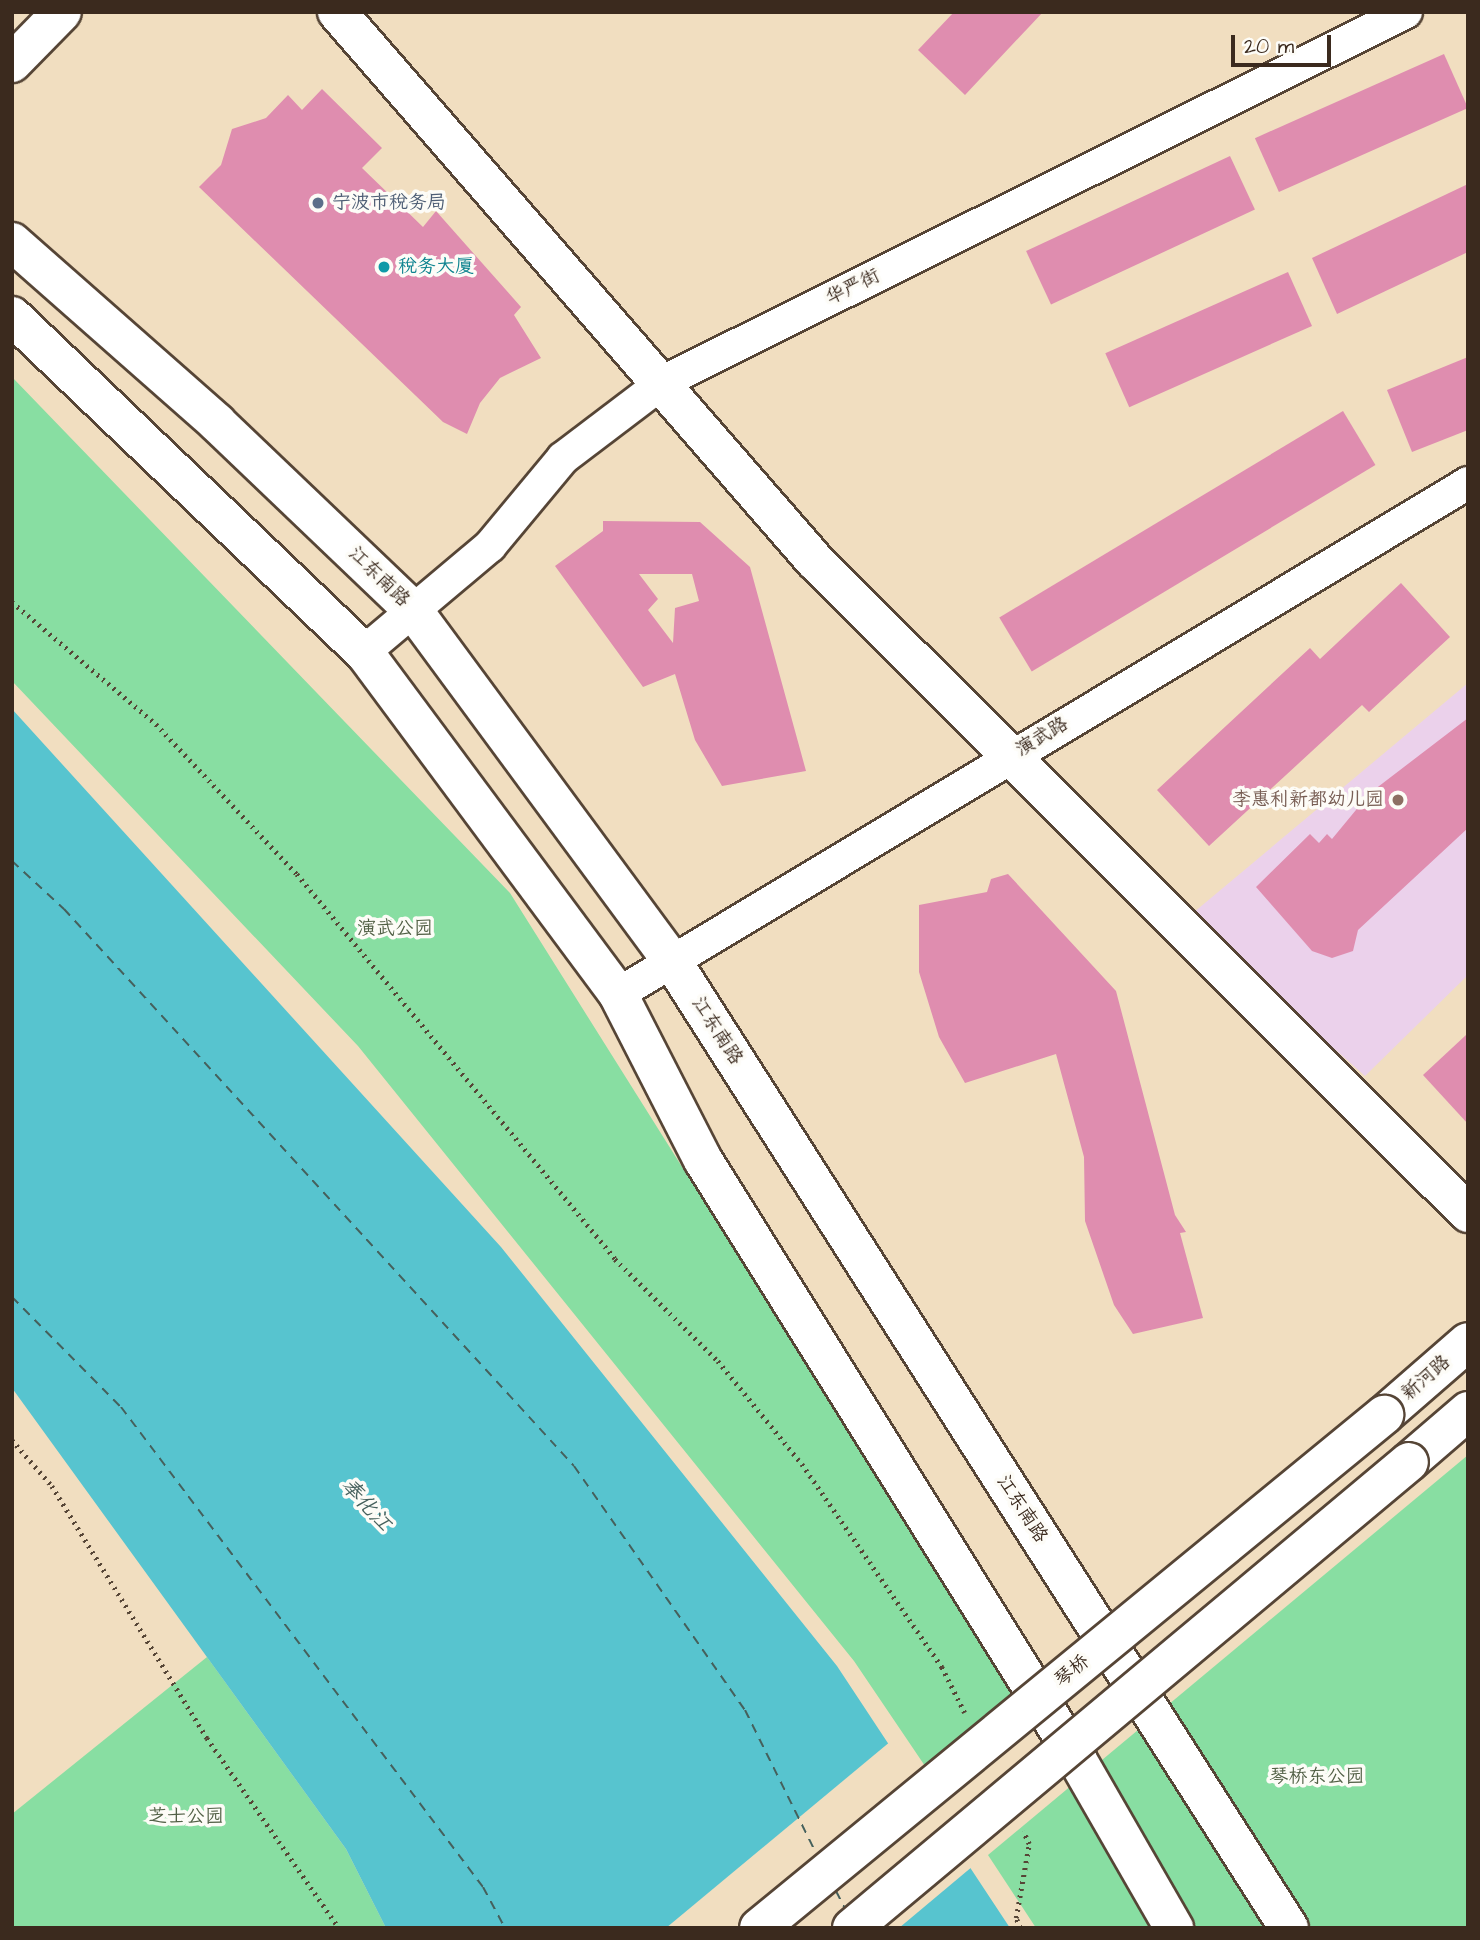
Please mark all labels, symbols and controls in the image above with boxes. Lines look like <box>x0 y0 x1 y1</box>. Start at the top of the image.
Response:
scale bar <box>1235 21 1335 65</box>
text: 20 m <box>1244 32 1294 61</box>
place label: 宁波市税务局 <box>332 192 446 214</box>
marker: 宁波市税务局 <box>310 195 326 211</box>
place label: 税务大厦 <box>398 256 474 278</box>
marker: 税务大厦 <box>376 259 392 275</box>
street label: 华严街 <box>822 264 884 310</box>
street label: 江东南路 <box>344 542 414 612</box>
street label: 演武路 <box>1012 713 1072 761</box>
place label: 李惠利新都幼儿园 <box>1232 789 1384 811</box>
marker: 李惠利新都幼儿园 <box>1390 792 1406 808</box>
park label: 演武公园 <box>357 918 433 940</box>
street label: 江东南路 <box>687 993 747 1069</box>
street label: 新河路 <box>1397 1351 1455 1405</box>
street label: 江东南路 <box>992 1471 1052 1547</box>
water label: 奉化江 <box>335 1473 397 1537</box>
street label: 琴桥 <box>1050 1650 1094 1692</box>
park label: 琴桥东公园 <box>1270 1766 1364 1788</box>
park label: 芝士公园 <box>148 1806 224 1828</box>

